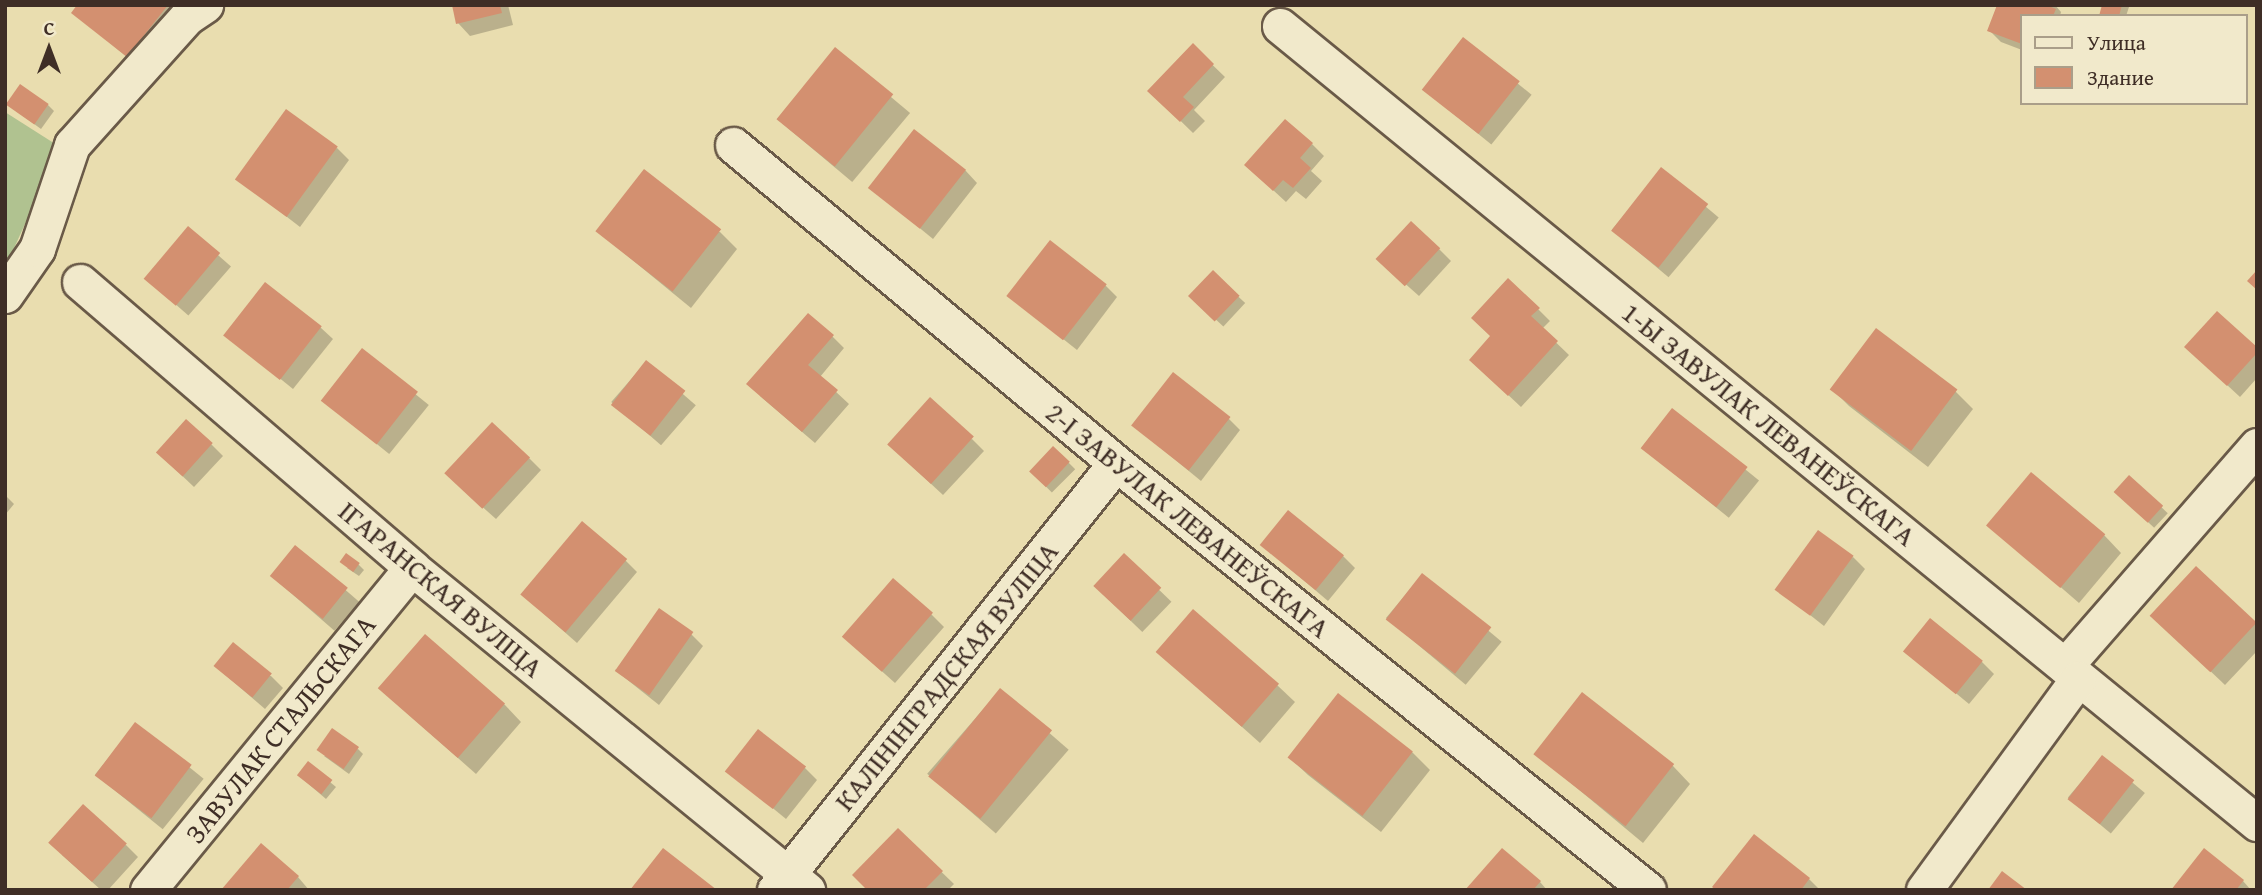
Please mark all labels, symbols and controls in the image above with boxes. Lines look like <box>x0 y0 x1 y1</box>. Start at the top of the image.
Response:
north arrow <box>14 14 84 84</box>
text: С <box>44 14 54 42</box>
legend <box>2021 14 2248 105</box>
text: Улица <box>2087 27 2146 58</box>
text: Здание <box>2087 62 2154 93</box>
street label: 1-Ы ЗАВУЛАК ЛЕВАНЕЎСКАГА <box>1615 295 1923 553</box>
street label: 2-І ЗАВУЛАК ЛЕВАНЕЎСКАГА <box>1039 395 1337 645</box>
street label: ІГАРАНСКАЯ ВУЛІЦА <box>332 494 550 684</box>
street label: КАЛІНІНГРАДСКАЯ ВУЛІЦА <box>827 535 1065 817</box>
street label: ЗАВУЛАК СТАЛЬСКАГА <box>178 608 382 850</box>

